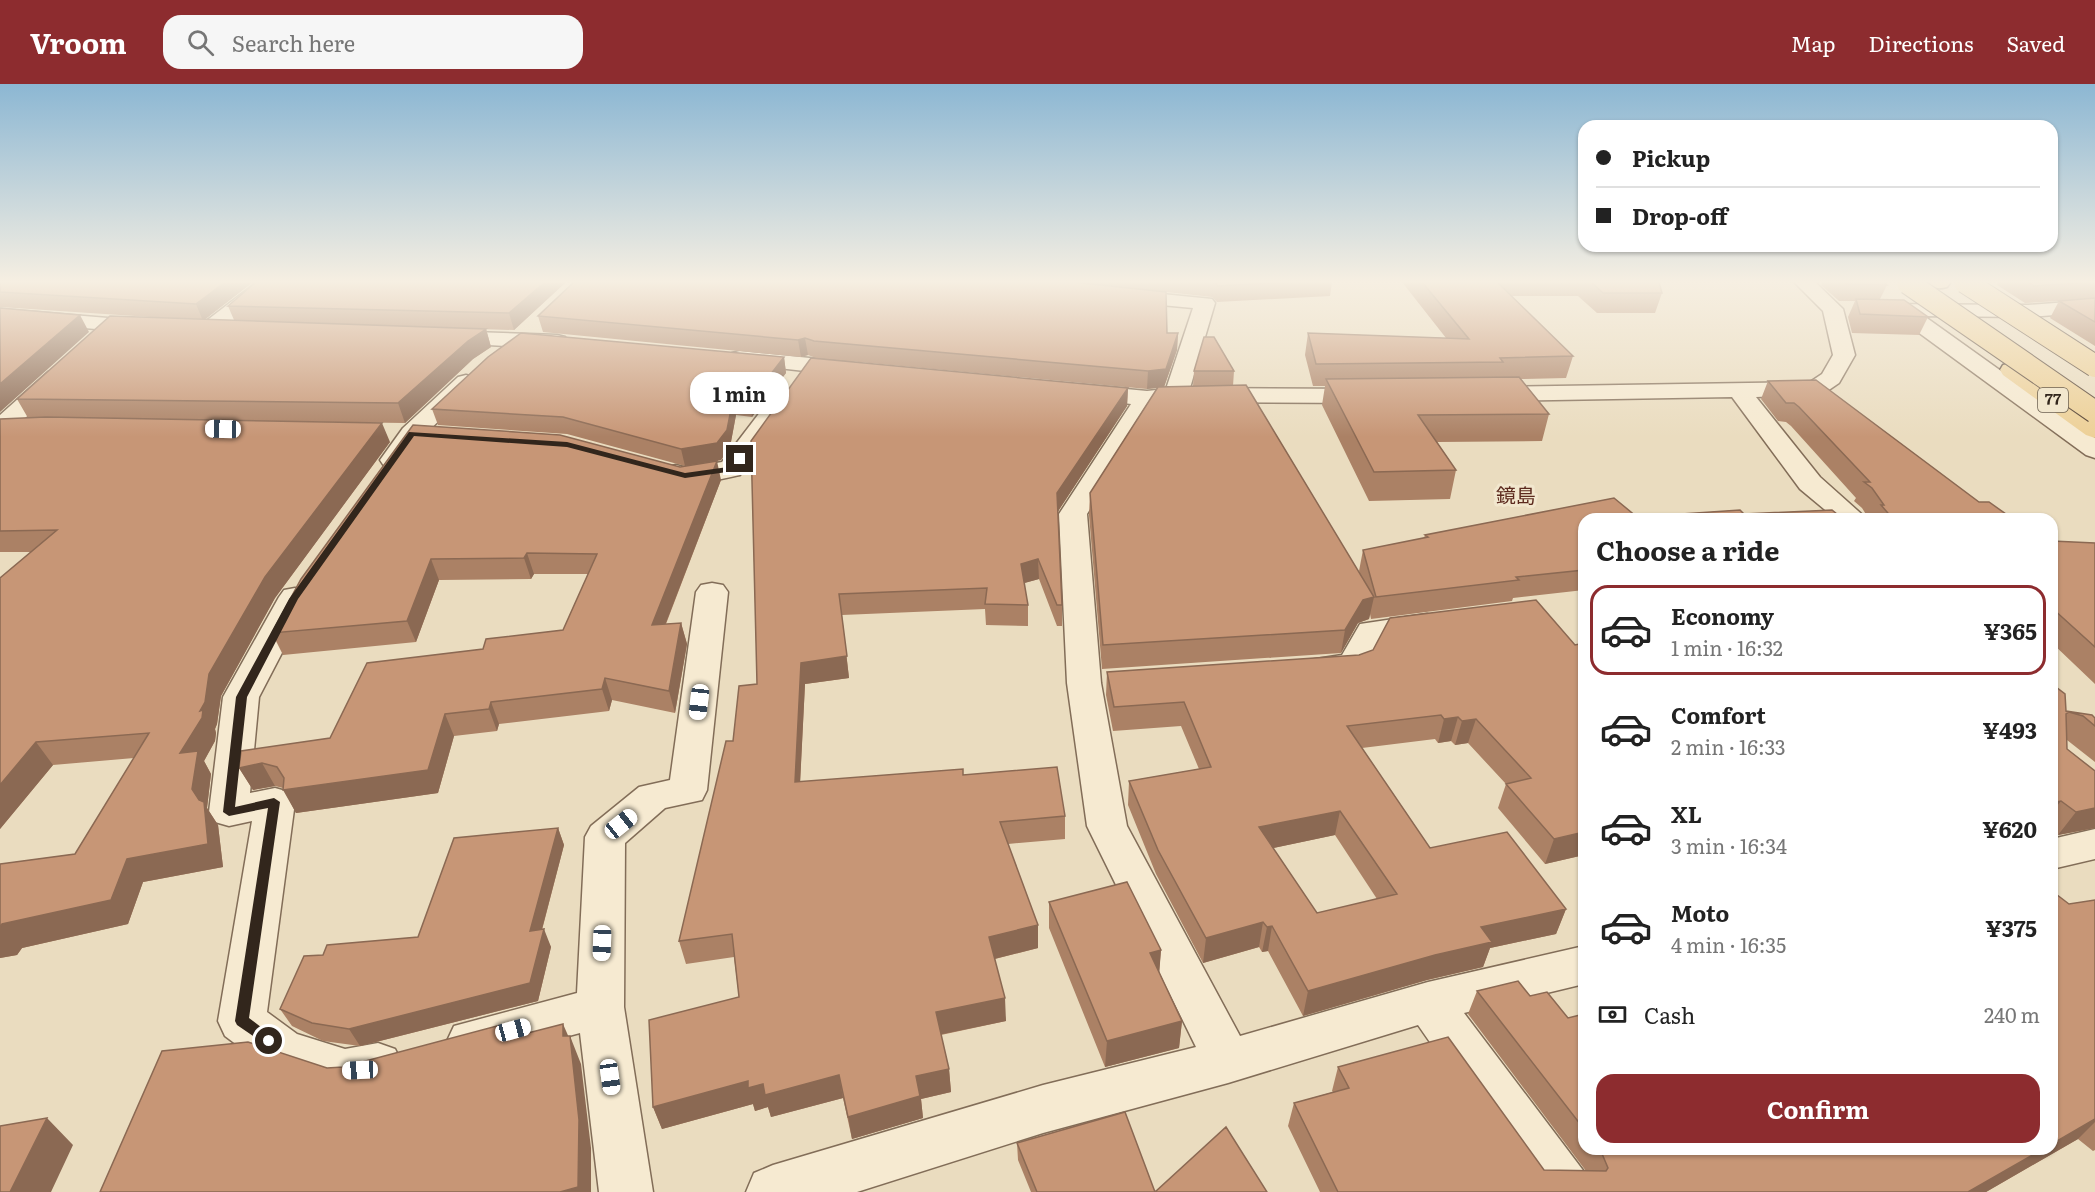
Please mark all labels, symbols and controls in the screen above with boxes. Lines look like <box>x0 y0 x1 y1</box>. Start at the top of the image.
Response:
search box <box>163 15 583 69</box>
text: Vroom <box>30 21 127 63</box>
icon: search <box>184 26 217 59</box>
text: Search here <box>232 26 355 59</box>
text: Map <box>1791 27 1836 58</box>
text: Directions <box>1869 27 1974 58</box>
text: Saved <box>2007 27 2065 58</box>
text: Pickup <box>1632 141 1710 174</box>
text: Drop-off <box>1632 199 1728 232</box>
callout: 1 min <box>690 372 789 414</box>
text: 1 min <box>713 378 766 408</box>
road number: 77 <box>2038 388 2068 412</box>
car <box>205 420 241 438</box>
route end <box>726 445 753 472</box>
district label: 鏡島 <box>1496 479 1536 509</box>
text: Choose a ride <box>1596 529 1779 569</box>
text: Economy <box>1671 599 1774 632</box>
icon: car <box>1599 603 1653 657</box>
text: ¥365 <box>1984 614 2037 647</box>
text: 1 min · 16:32 <box>1671 632 1783 662</box>
car <box>688 683 710 721</box>
text: Comfort <box>1671 698 1766 731</box>
icon: car <box>1599 702 1653 756</box>
text: ¥493 <box>1983 713 2037 746</box>
text: 2 min · 16:33 <box>1671 731 1786 761</box>
text: XL <box>1671 797 1702 830</box>
icon: car <box>1599 801 1653 855</box>
car <box>601 806 641 842</box>
text: ¥620 <box>1982 812 2037 845</box>
text: 3 min · 16:34 <box>1671 830 1787 860</box>
text: Moto <box>1671 896 1729 929</box>
icon: car <box>1599 900 1653 954</box>
text: ¥375 <box>1985 911 2037 944</box>
car <box>592 925 612 961</box>
text: 4 min · 16:35 <box>1671 929 1786 959</box>
icon: cash <box>1596 998 1629 1031</box>
text: Cash <box>1644 998 1695 1031</box>
text: 240 m <box>1984 999 2040 1029</box>
car <box>493 1017 533 1043</box>
route start <box>255 1027 282 1054</box>
car <box>599 1058 621 1096</box>
car <box>342 1060 378 1080</box>
button: Confirm <box>1596 1074 2040 1143</box>

